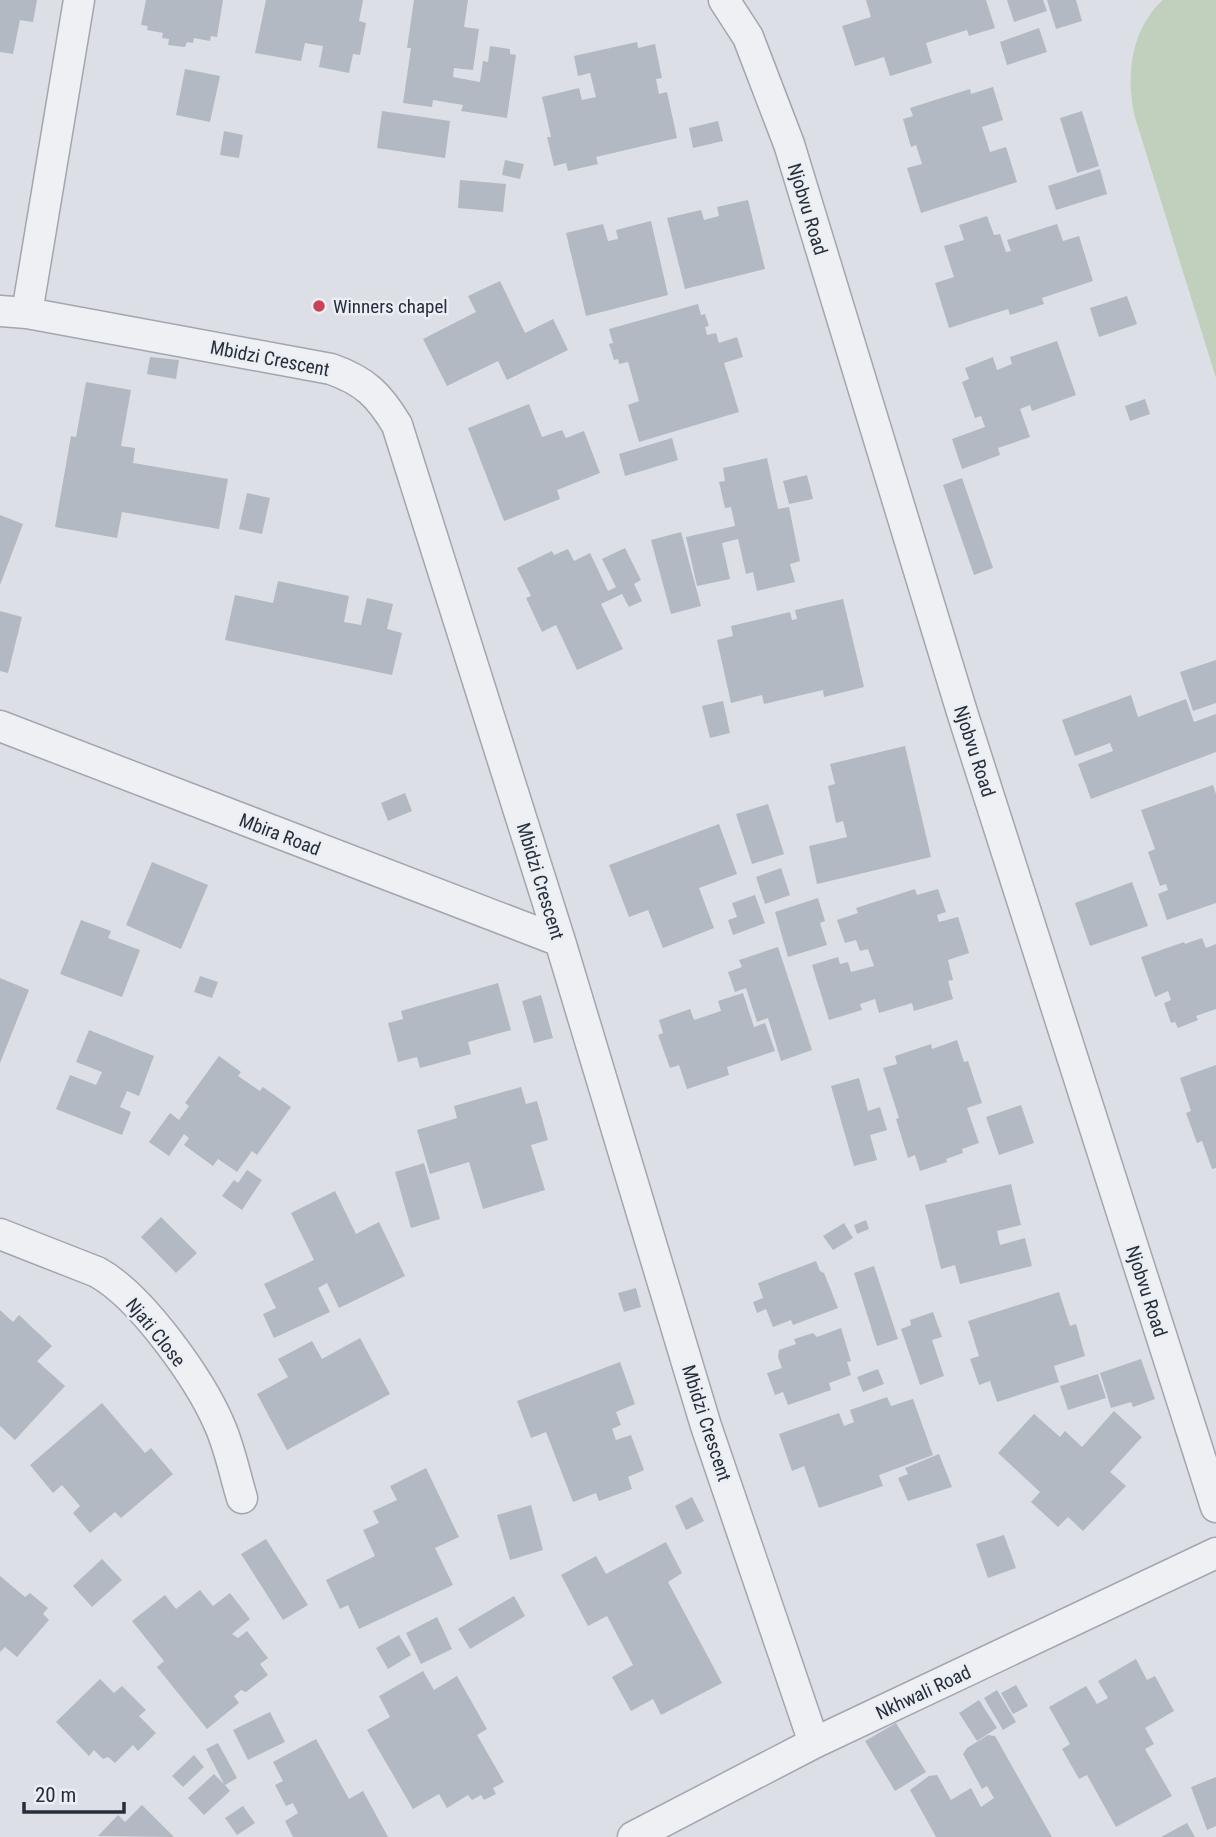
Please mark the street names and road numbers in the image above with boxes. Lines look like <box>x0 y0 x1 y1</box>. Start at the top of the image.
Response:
street label: Njobvu Road <box>783 161 832 258</box>
street label: Mbidzi Crescent <box>208 336 332 381</box>
street label: Njobvu Road <box>949 703 1000 800</box>
street label: Mbira Road <box>236 808 324 860</box>
street label: Mbidzi Crescent <box>512 820 569 942</box>
street label: Njobvu Road <box>1121 1243 1172 1340</box>
street label: Njati Close <box>121 1293 190 1371</box>
street label: Mbidzi Crescent <box>677 1362 736 1484</box>
street label: Nkhwali Road <box>872 1660 974 1724</box>

